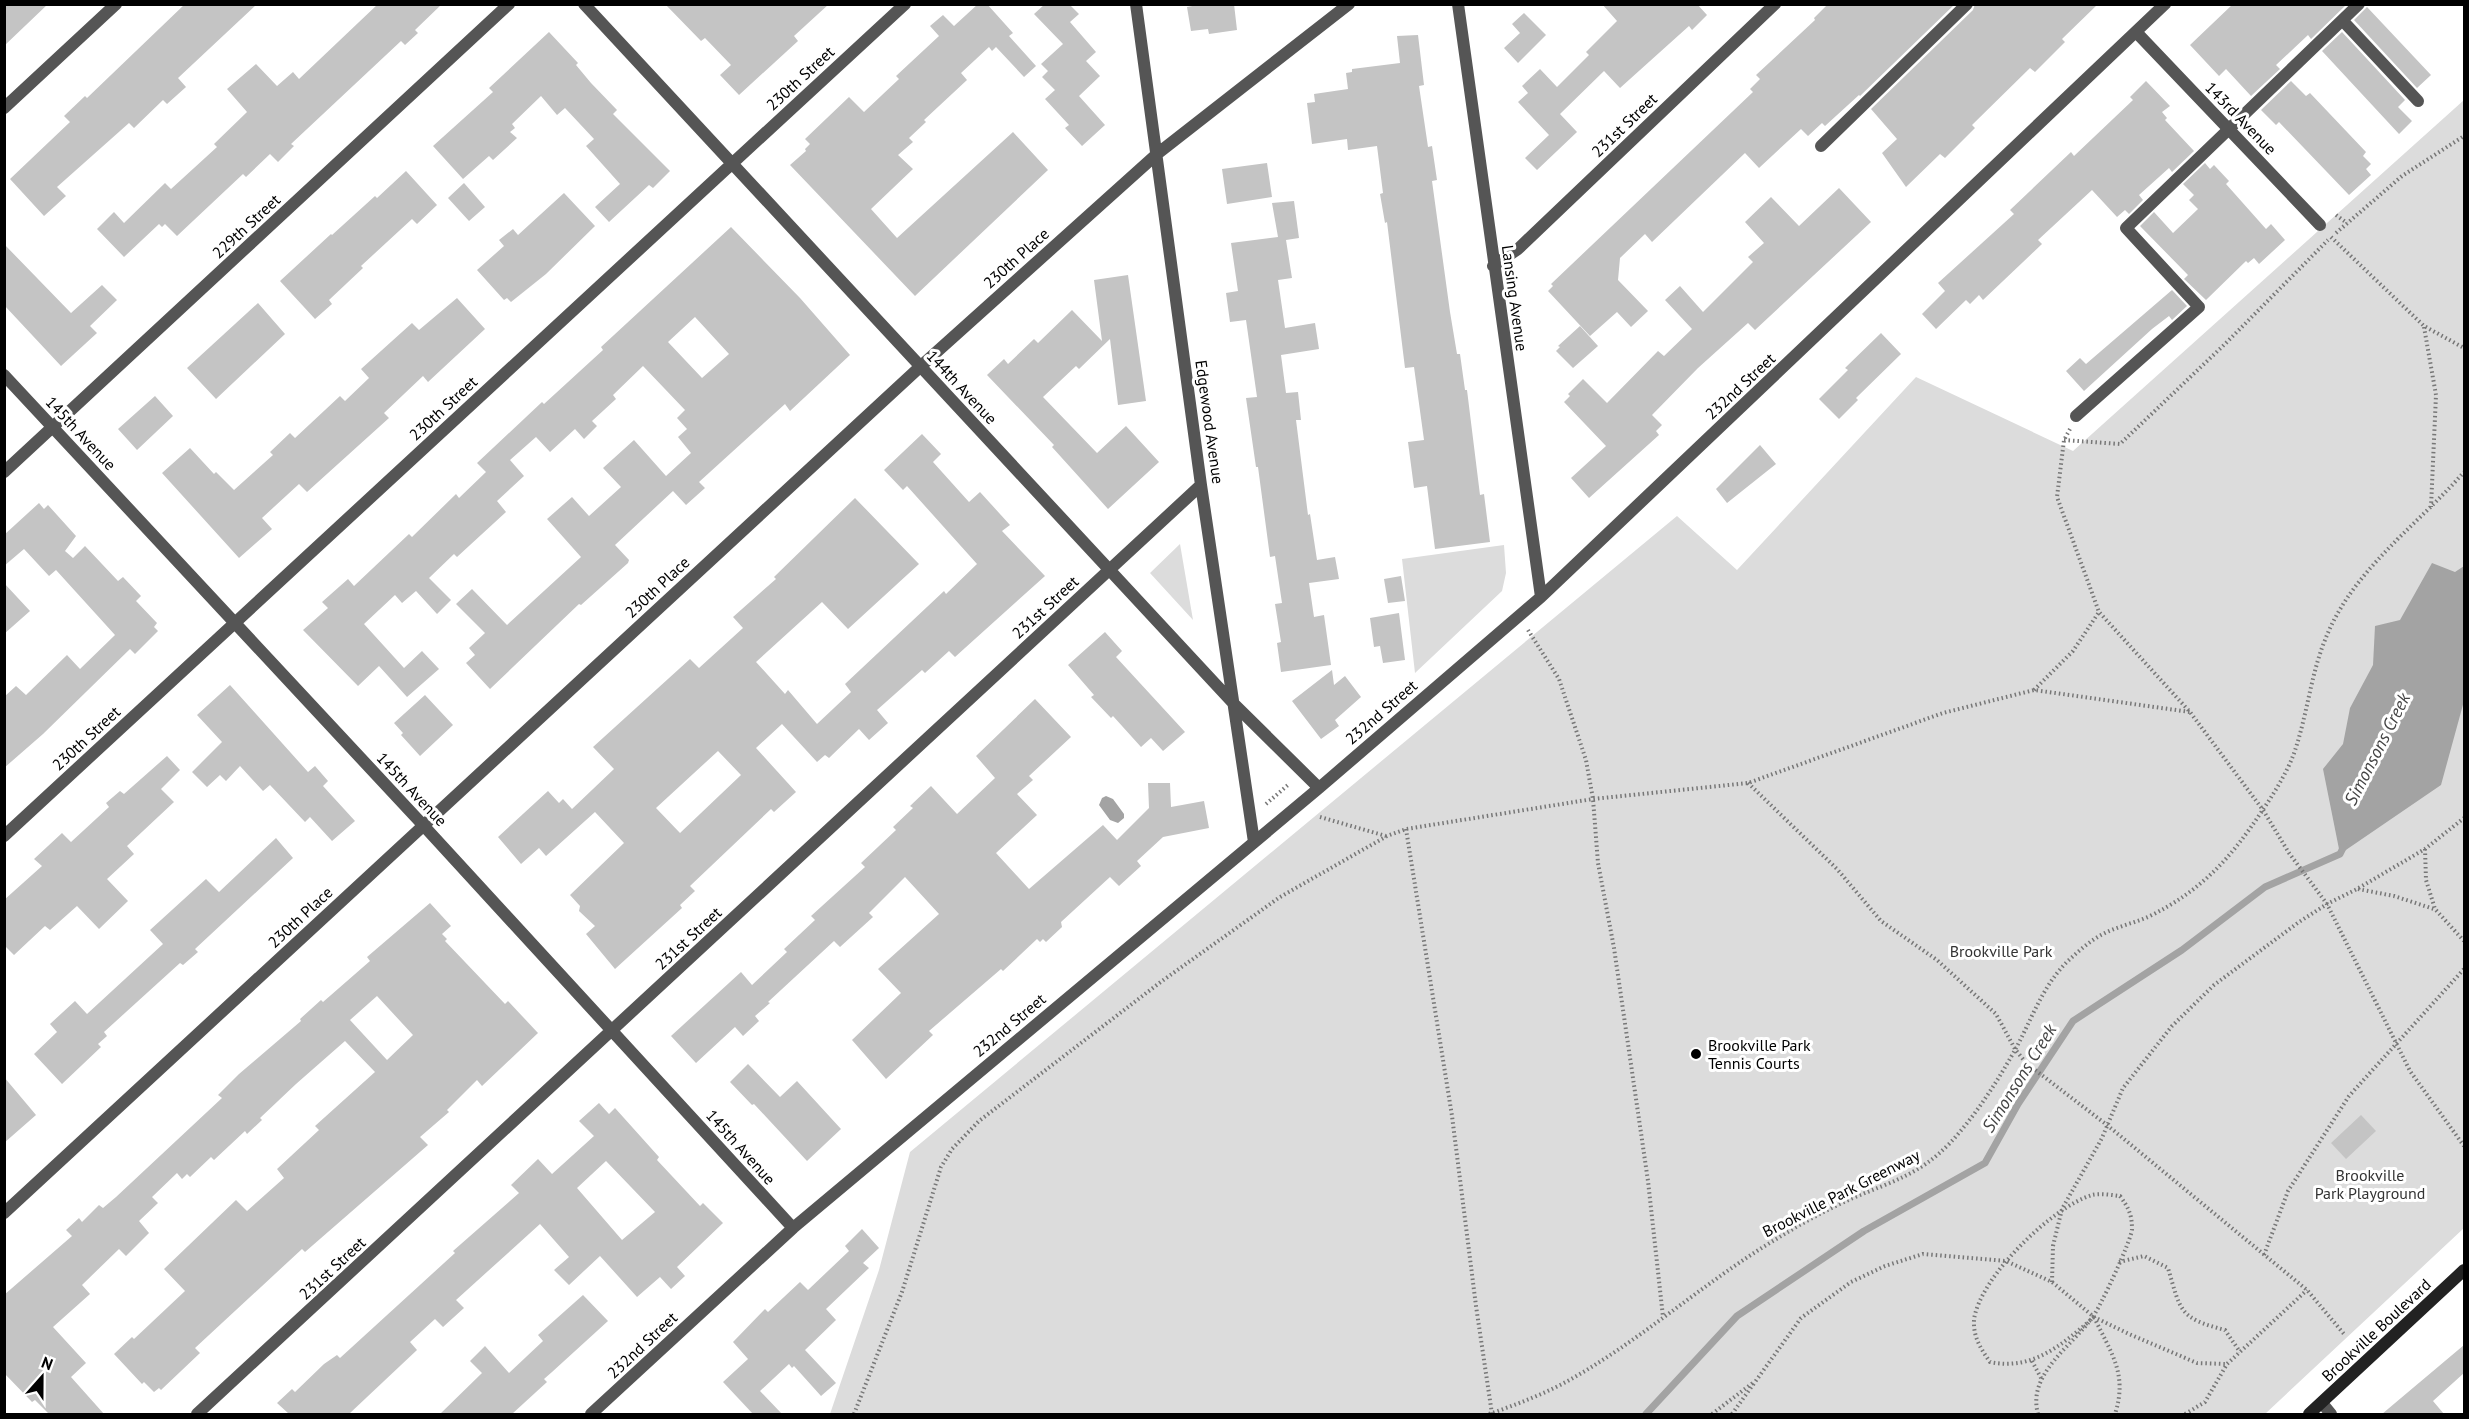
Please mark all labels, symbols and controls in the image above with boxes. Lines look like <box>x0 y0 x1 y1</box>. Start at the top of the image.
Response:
street label: 230th Street <box>762 41 838 114</box>
street label: 143rd Avenue <box>2201 77 2281 159</box>
street label: 231st Street <box>1587 88 1661 161</box>
street label: 229th Street <box>208 189 284 262</box>
street label: 230th Place <box>979 223 1053 293</box>
street label: Lansing Avenue <box>1498 244 1532 352</box>
street label: 144th Avenue <box>923 346 1001 428</box>
street label: 232nd Street <box>1701 348 1780 424</box>
street label: Edgewood Avenue <box>1191 359 1229 485</box>
street label: 230th Street <box>405 371 481 444</box>
street label: 145th Avenue <box>42 392 120 474</box>
street label: 230th Place <box>621 552 693 622</box>
street label: 231st Street <box>1008 571 1083 643</box>
street label: 232nd Street <box>1341 675 1421 749</box>
water label: Simonsons Creek <box>2339 688 2416 809</box>
street label: 230th Street <box>48 701 124 774</box>
street label: 145th Avenue <box>373 748 451 830</box>
street label: 230th Place <box>264 882 336 952</box>
street label: 231st Street <box>651 902 726 974</box>
park label: Brookville Park <box>1950 941 2053 961</box>
street label: 232nd Street <box>969 988 1050 1061</box>
water label: Simonsons Creek <box>1977 1019 2062 1136</box>
place label: Brookville Park Tennis Courts <box>1708 1035 1811 1073</box>
marker: Brookville Park Tennis Courts <box>1689 1047 1703 1061</box>
street label: 145th Avenue <box>702 1105 780 1189</box>
street label: Brookville Park Greenway <box>1759 1144 1923 1241</box>
park label: Brookville Park Playground <box>2315 1165 2425 1203</box>
street label: 231st Street <box>295 1232 370 1304</box>
street label: Brookville Boulevard <box>2317 1274 2435 1386</box>
street label: 232nd Street <box>603 1307 682 1383</box>
north arrow <box>12 1347 72 1407</box>
text: N <box>39 1352 56 1374</box>

